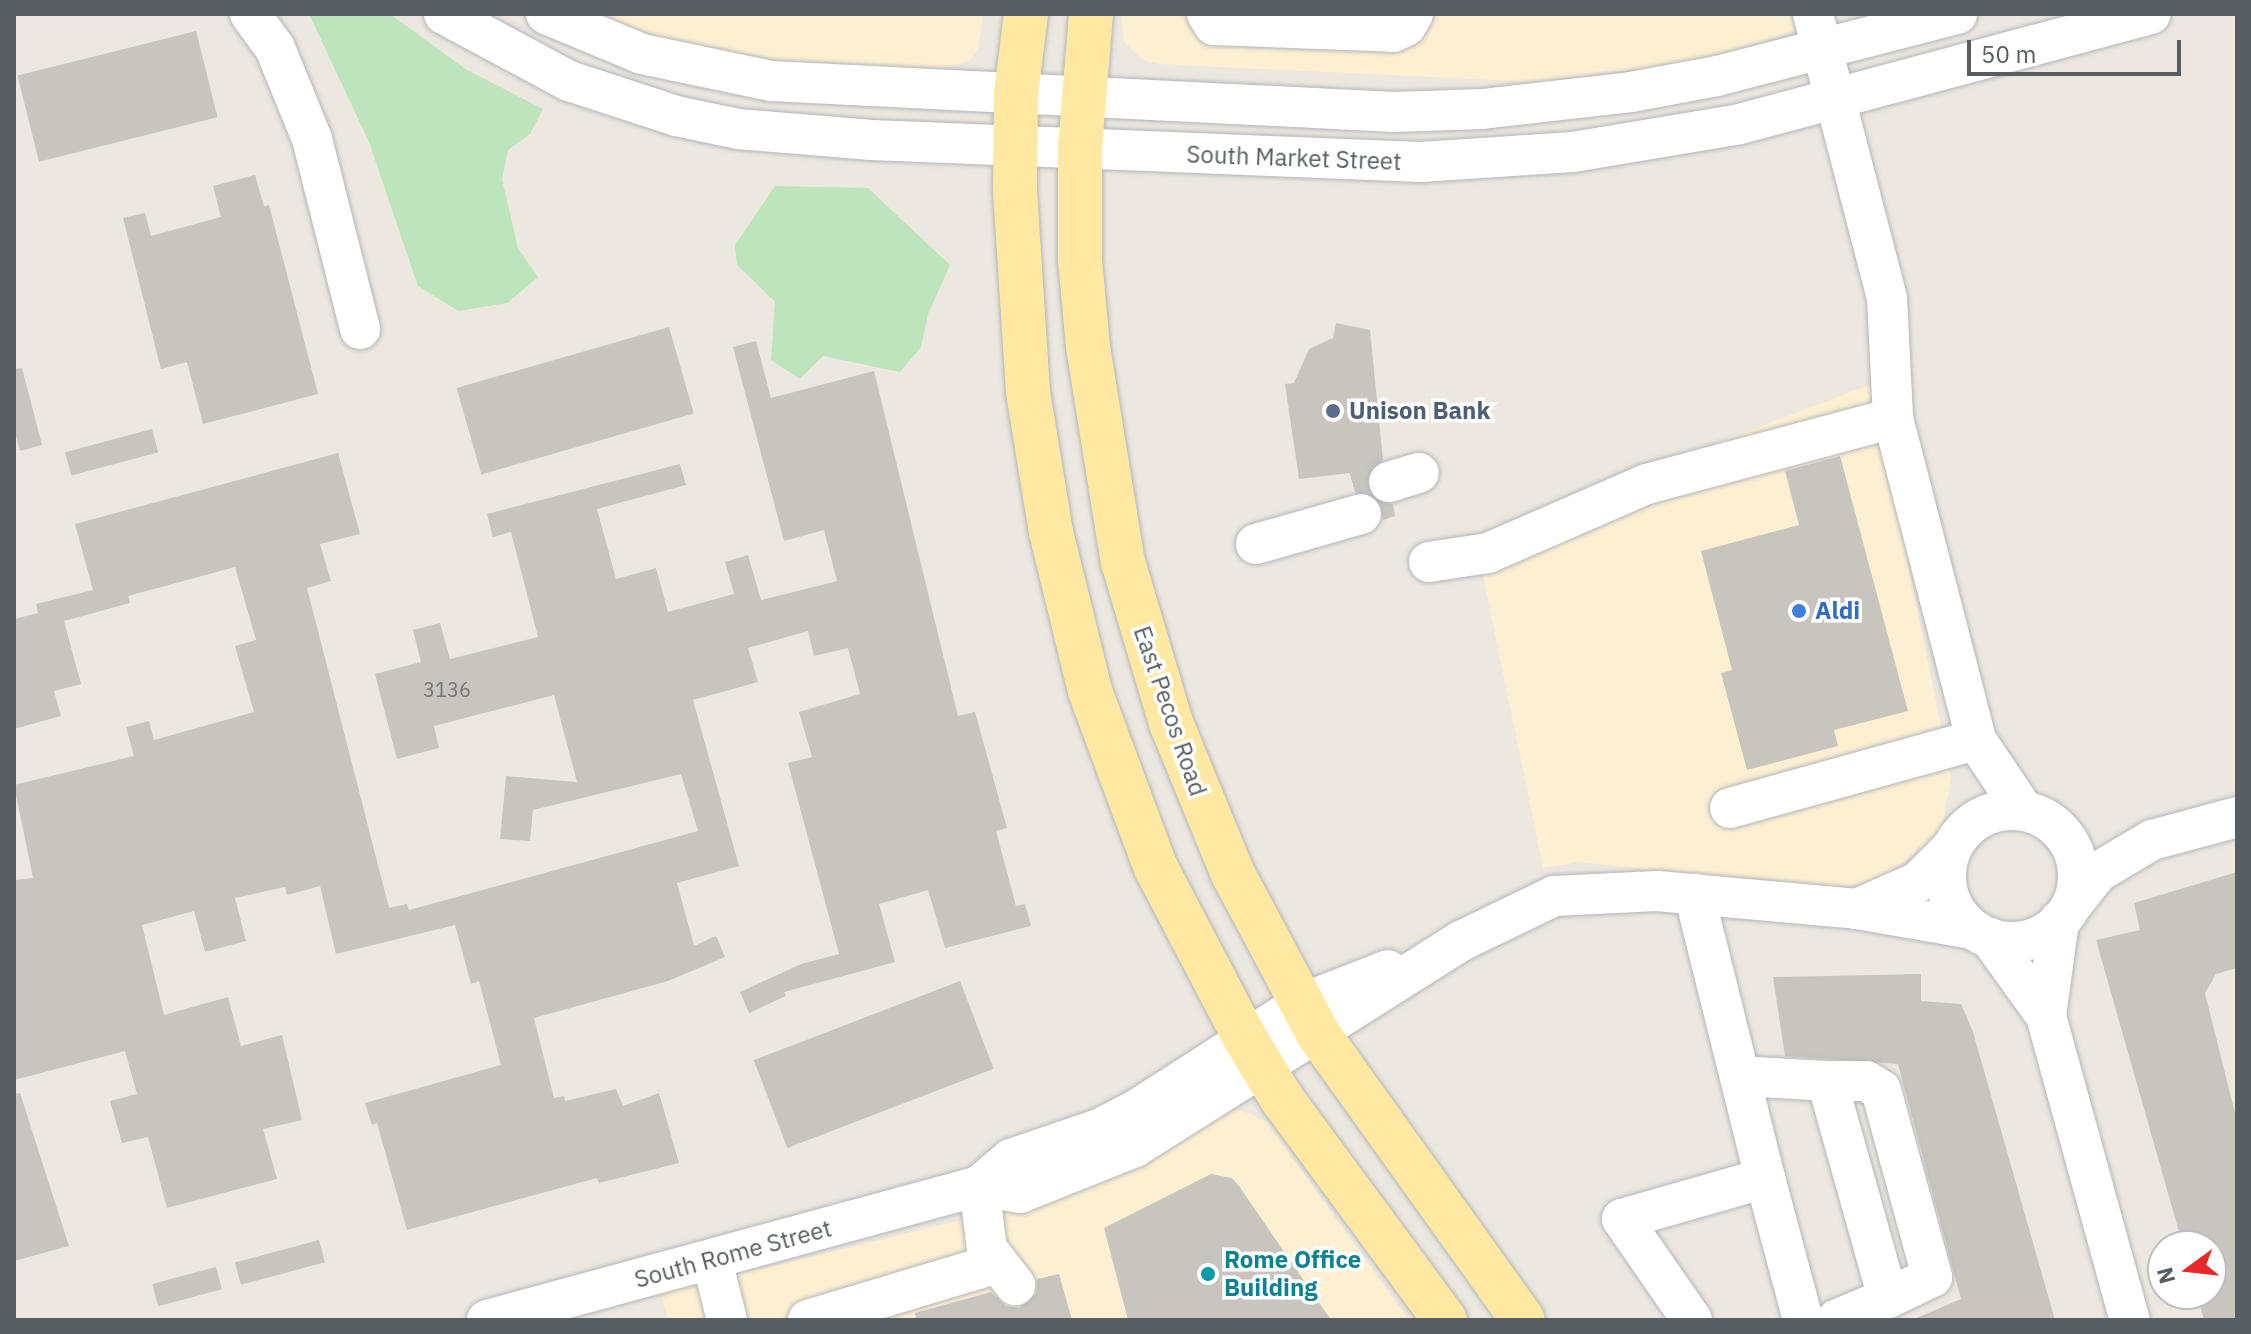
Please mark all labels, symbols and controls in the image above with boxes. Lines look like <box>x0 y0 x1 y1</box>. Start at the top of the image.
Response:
scale bar <box>1971 24 2185 74</box>
text: 50 m <box>1981 38 2036 70</box>
street label: South Market Street <box>1186 140 1402 176</box>
place label: Unison Bank <box>1349 397 1490 425</box>
marker: Unison Bank <box>1324 402 1342 420</box>
place label: Aldi <box>1815 597 1860 625</box>
marker: Aldi <box>1790 602 1808 620</box>
street label: East Pecos Road <box>1127 622 1213 800</box>
house number: 3136 <box>423 677 471 701</box>
street label: South Rome Street <box>631 1214 835 1294</box>
north arrow <box>2147 1230 2227 1310</box>
place label: Rome Office Building <box>1224 1246 1361 1302</box>
text: N <box>2149 1264 2181 1287</box>
marker: Rome Office Building <box>1199 1265 1217 1283</box>

